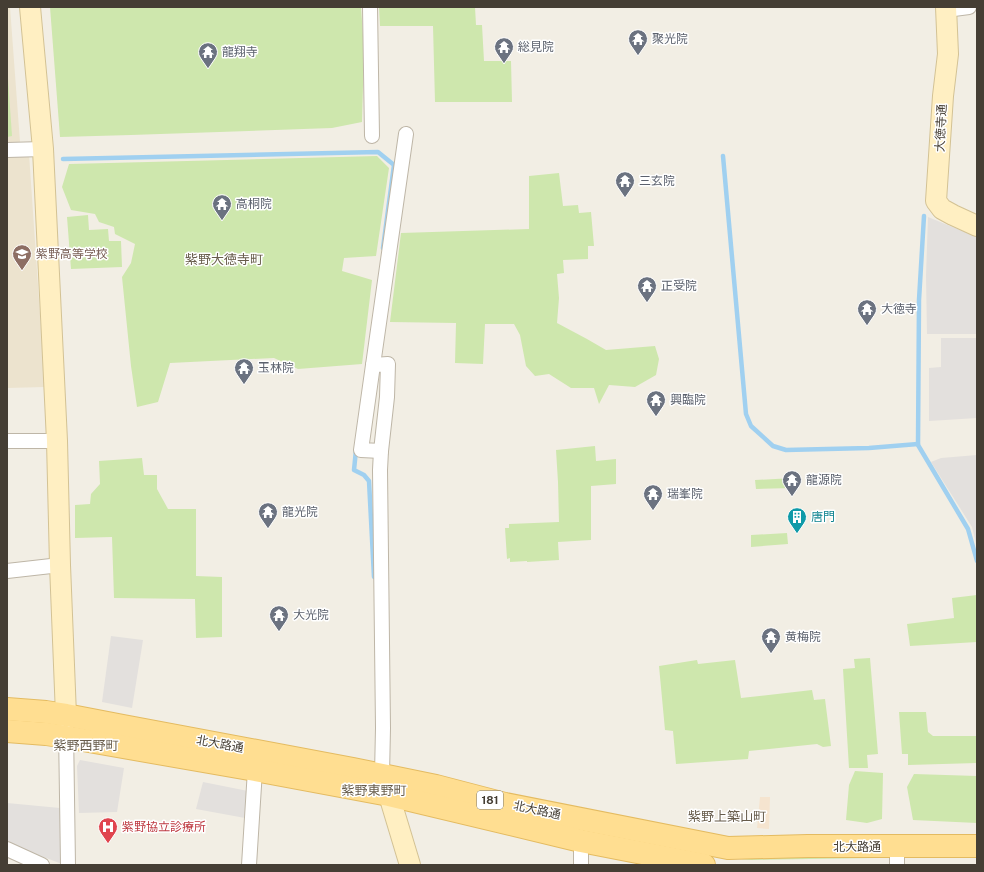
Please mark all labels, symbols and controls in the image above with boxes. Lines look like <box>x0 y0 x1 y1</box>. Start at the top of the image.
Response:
temple icon: 聚光院 <box>627 28 649 56</box>
place label: 聚光院 <box>652 32 688 46</box>
temple icon: 総見院 <box>493 36 515 64</box>
place label: 総見院 <box>518 40 554 54</box>
temple icon: 龍翔寺 <box>197 41 219 69</box>
place label: 龍翔寺 <box>222 45 258 59</box>
street label: 大徳寺通 <box>933 104 949 152</box>
temple icon: 三玄院 <box>614 170 636 198</box>
place label: 三玄院 <box>639 174 675 188</box>
temple icon: 高桐院 <box>211 193 233 221</box>
place label: 高桐院 <box>236 197 272 211</box>
school or university icon: 紫野高等学校 <box>11 243 33 271</box>
place label: 紫野高等学校 <box>36 247 108 261</box>
district label: 紫野大徳寺町 <box>185 252 263 267</box>
temple icon: 正受院 <box>636 275 658 303</box>
place label: 正受院 <box>661 279 697 293</box>
temple icon: 大徳寺 <box>856 298 878 326</box>
place label: 大徳寺 <box>881 302 917 316</box>
temple icon: 玉林院 <box>233 357 255 385</box>
place label: 玉林院 <box>258 361 294 375</box>
temple icon: 興臨院 <box>645 389 667 417</box>
place label: 興臨院 <box>670 393 706 407</box>
temple icon: 龍源院 <box>781 469 803 497</box>
place label: 龍源院 <box>806 473 842 487</box>
temple icon: 瑞峯院 <box>642 483 664 511</box>
place label: 瑞峯院 <box>667 487 703 501</box>
temple icon: 龍光院 <box>257 501 279 529</box>
place label: 龍光院 <box>282 505 318 519</box>
building icon: 唐門 <box>786 506 808 534</box>
place label: 唐門 <box>811 510 835 524</box>
temple icon: 大光院 <box>268 604 290 632</box>
place label: 大光院 <box>293 608 329 622</box>
temple icon: 黄梅院 <box>760 626 782 654</box>
place label: 黄梅院 <box>785 630 821 644</box>
street label: 北大路通 <box>195 733 245 755</box>
district label: 紫野西野町 <box>53 738 119 753</box>
district label: 紫野東野町 <box>341 783 407 798</box>
road number: 181 <box>477 791 503 809</box>
street label: 北大路通 <box>512 798 562 822</box>
district label: 紫野上築山町 <box>688 809 766 824</box>
hospital icon: 紫野協立診療所 <box>97 816 119 844</box>
place label: 紫野協立診療所 <box>122 820 206 834</box>
street label: 北大路通 <box>833 840 881 854</box>

